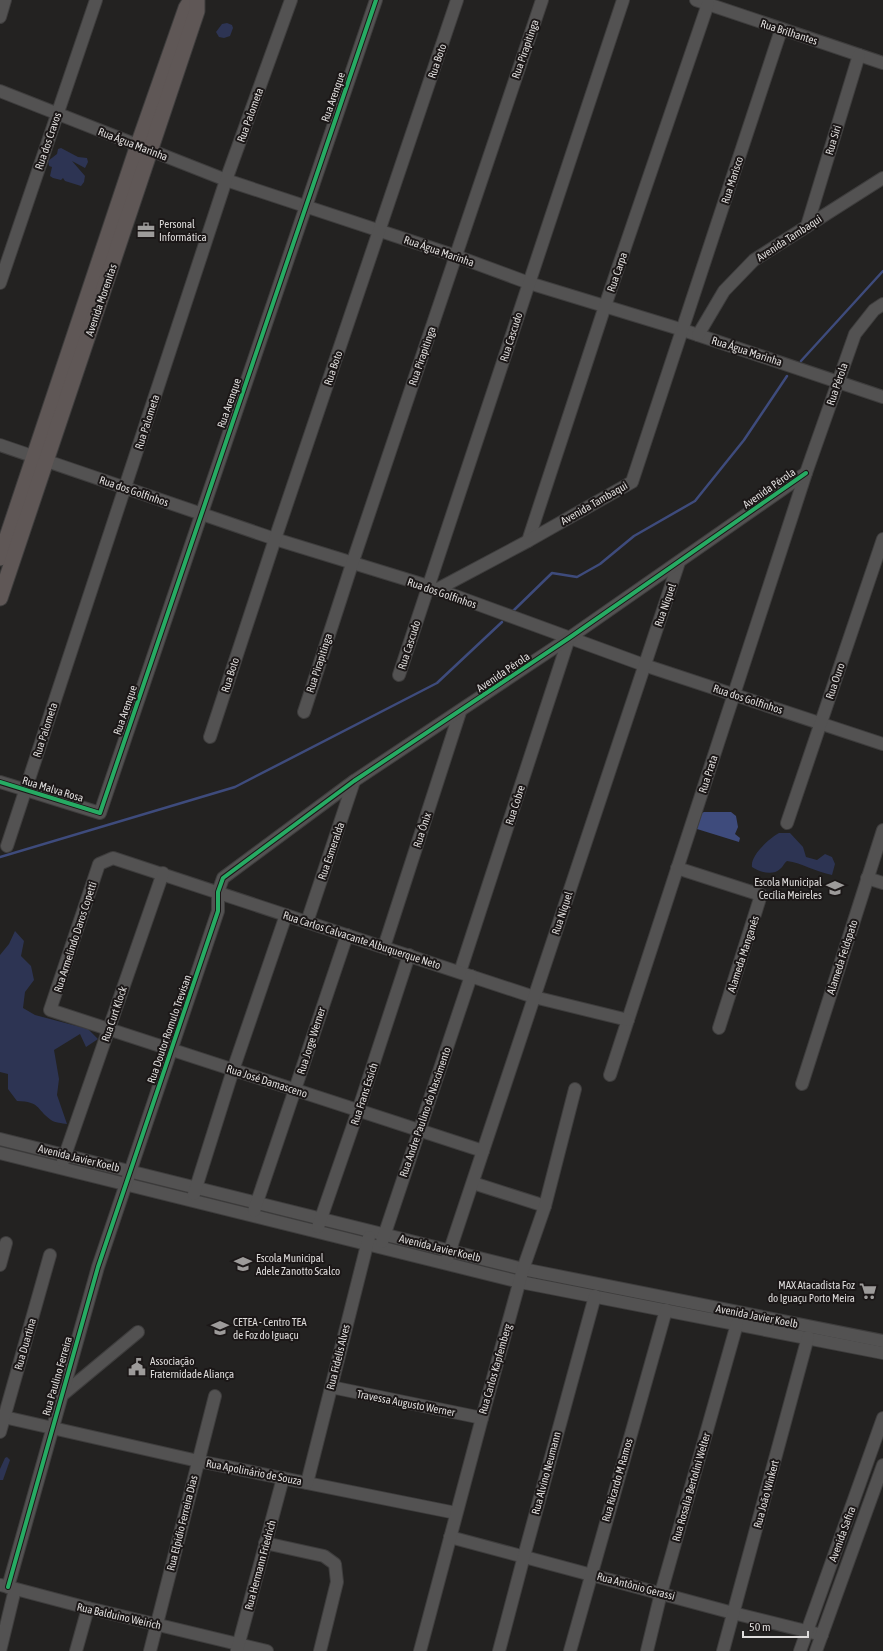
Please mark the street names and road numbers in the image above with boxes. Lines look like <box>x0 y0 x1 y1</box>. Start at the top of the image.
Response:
street label: Rua Brilhantes <box>759 17 819 47</box>
street label: Rua Pirapitinga <box>509 18 541 80</box>
street label: Rua Boto <box>425 42 449 80</box>
street label: Rua Arenque <box>319 70 347 123</box>
street label: Rua Palometa <box>235 86 265 144</box>
street label: Rua dos Cravos <box>33 111 63 171</box>
street label: Rua Siri <box>823 124 843 156</box>
street label: Rua Água Marinha <box>97 125 169 163</box>
street label: Rua Marisco <box>719 155 745 205</box>
street label: Avenida Tambaqui <box>754 213 824 263</box>
street label: Rua Água Marinha <box>402 233 476 269</box>
street label: Rua Carpa <box>605 251 629 293</box>
street label: Avenida Morenitas <box>83 262 119 338</box>
street label: Rua Cascudo <box>497 311 525 363</box>
street label: Rua Pirapitinga <box>406 325 438 387</box>
street label: Rua Água Marinha <box>710 334 784 368</box>
street label: Rua Boto <box>321 349 345 387</box>
street label: Rua Pérola <box>824 361 850 407</box>
street label: Rua Arenque <box>215 376 243 429</box>
street label: Rua Palometa <box>133 393 161 451</box>
street label: Avenida Pérola <box>740 466 798 510</box>
street label: Rua dos Golfinhos <box>98 474 170 508</box>
street label: Avenida Tambaqui <box>559 479 629 527</box>
street label: Rua dos Golfinhos <box>406 576 478 610</box>
street label: Rua Níquel <box>652 582 678 628</box>
street label: Rua Cascudo <box>395 619 423 671</box>
street label: Rua Pirapitinga <box>304 632 334 694</box>
street label: Avenida Pérola <box>474 650 532 694</box>
street label: Rua Boto <box>219 656 241 694</box>
street label: Rua Ouro <box>823 661 847 701</box>
street label: Rua dos Golfinhos <box>712 682 784 716</box>
street label: Rua Arenque <box>111 683 139 736</box>
street label: Rua Palometa <box>31 701 59 759</box>
street label: Rua Prata <box>696 753 720 795</box>
street label: Rua Malva Rosa <box>21 774 85 804</box>
street label: Rua Cobre <box>503 784 527 826</box>
street label: Rua Ônix <box>411 810 433 849</box>
street label: Rua Esmeralda <box>316 821 346 881</box>
street label: Rua Armelindo Daros Copetti <box>51 880 99 994</box>
street label: Rua Níquel <box>549 890 575 936</box>
street label: Rua Carlos Calvacante Albuquerque Neto <box>282 909 442 971</box>
street label: Alameda Manganês <box>725 914 761 994</box>
street label: Alameda Feldspato <box>824 918 860 996</box>
street label: Rua Doutor Romulo Trevisan <box>145 973 193 1085</box>
street label: Rua Curt Klock <box>99 985 129 1043</box>
street label: Rua Jorge Werner <box>295 1005 328 1076</box>
street label: Rua Andre Paulino do Nascimento <box>397 1045 453 1179</box>
street label: Rua Frans Essich <box>348 1061 380 1127</box>
street label: Rua José Damasceno <box>225 1062 309 1100</box>
street label: Avenida Javier Koelb <box>37 1142 121 1174</box>
street label: Avenida Javier Koelb <box>398 1232 482 1264</box>
street label: Avenida Javier Koelb <box>715 1302 799 1330</box>
street label: Rua Duartina <box>12 1317 38 1371</box>
street label: Rua Carlos Kapfemberg <box>476 1322 514 1416</box>
street label: Rua Fidelis Alves <box>324 1323 352 1391</box>
street label: Rua Paulino Ferreira <box>40 1335 74 1417</box>
street label: Travessa Augusto Werner <box>356 1388 457 1419</box>
street label: Rua Alvino Neumann <box>529 1430 563 1516</box>
street label: Rua Rosalia Bertolini Welter <box>670 1431 712 1543</box>
street label: Rua Ricardo M Ramos <box>599 1437 635 1523</box>
street label: Rua Apolinário de Souza <box>205 1457 303 1487</box>
street label: Rua João Winkert <box>751 1459 781 1529</box>
street label: Rua Elpidio Ferreira Dias <box>164 1474 200 1572</box>
street label: Avenida Safira <box>826 1505 858 1563</box>
street label: Rua Hermann Friedrich <box>242 1519 278 1611</box>
street label: Rua Antônio Gerassi <box>596 1570 676 1602</box>
street label: Rua Balduino Weirich <box>76 1600 162 1632</box>

